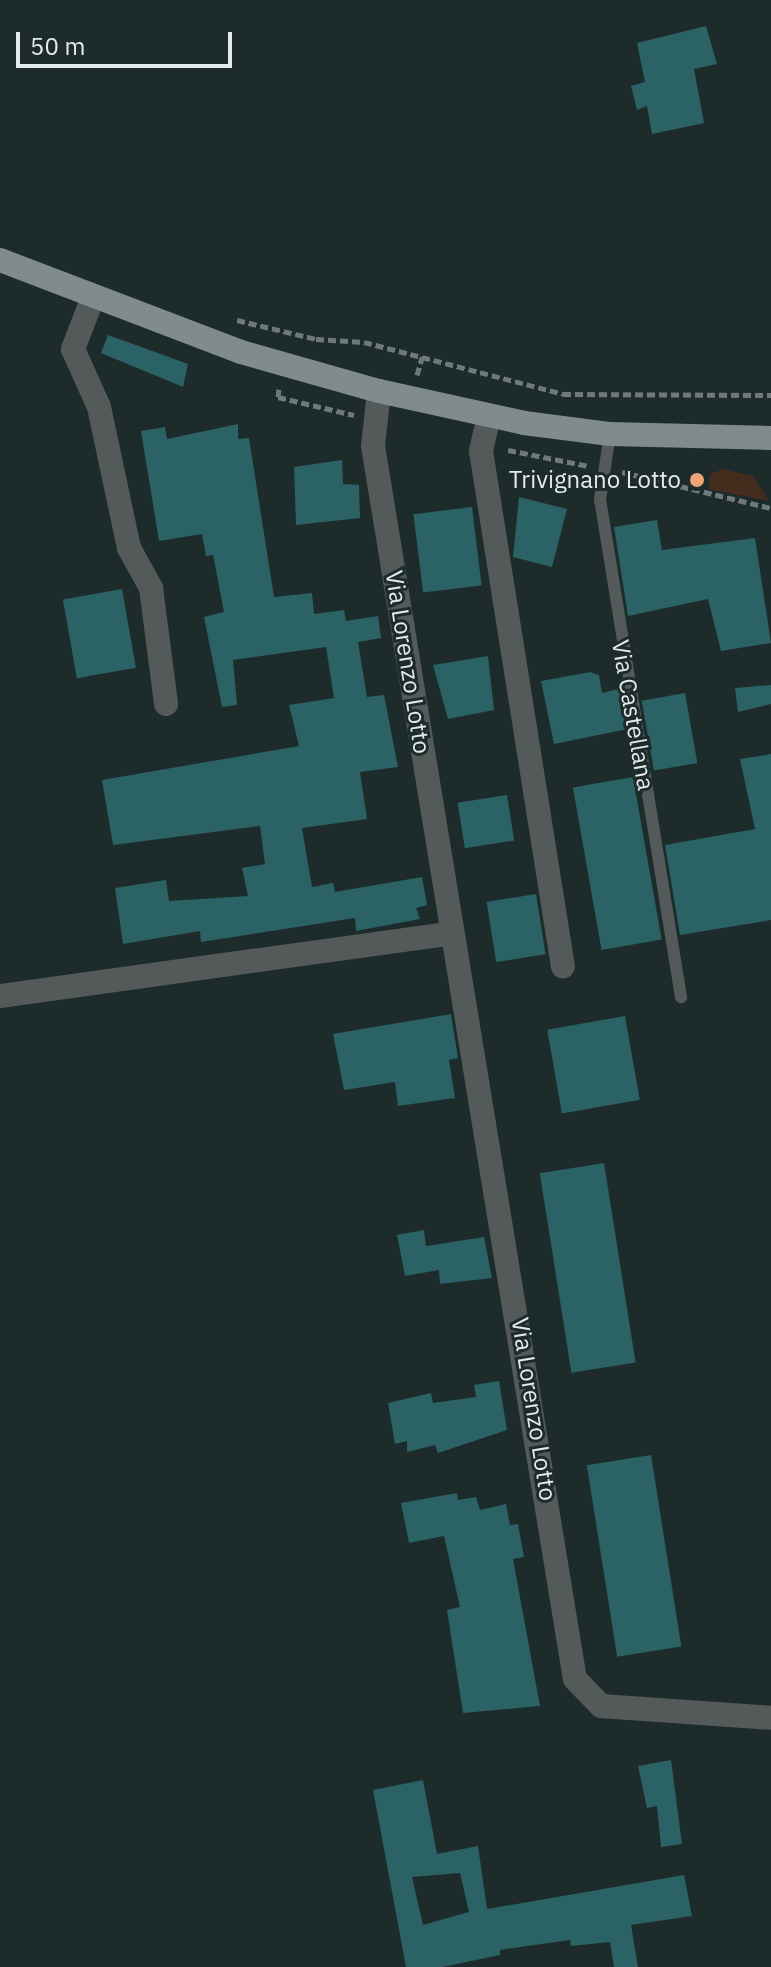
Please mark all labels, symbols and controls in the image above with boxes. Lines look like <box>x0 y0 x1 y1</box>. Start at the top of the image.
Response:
scale bar <box>20 16 236 66</box>
text: 50 m <box>30 30 85 62</box>
place label: Trivignano Lotto <box>509 466 681 494</box>
marker: Trivignano Lotto <box>688 471 706 489</box>
street label: Via Lorenzo Lotto <box>379 568 437 756</box>
street label: Via Castellana <box>606 638 660 792</box>
street label: Via Lorenzo Lotto <box>505 1315 563 1503</box>

